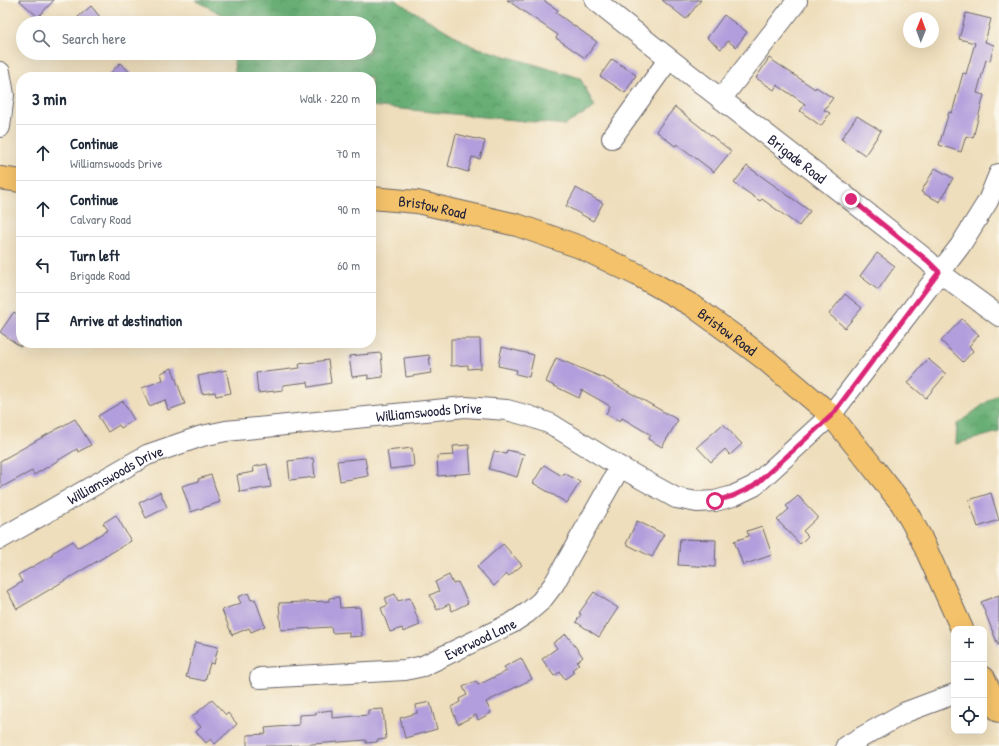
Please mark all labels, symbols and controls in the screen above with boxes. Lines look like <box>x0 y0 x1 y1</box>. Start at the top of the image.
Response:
north arrow <box>903 12 939 48</box>
search box <box>16 16 376 60</box>
icon: search <box>30 27 52 49</box>
text: Search here <box>62 28 126 49</box>
text: 3 min <box>32 87 67 110</box>
text: Walk · 220 m <box>300 89 360 107</box>
street label: Brigade Road <box>764 129 831 188</box>
text: Continue <box>70 133 118 154</box>
icon: ahead <box>32 142 54 164</box>
text: 70 m <box>336 144 360 162</box>
text: Williamswoods Drive <box>70 154 162 172</box>
text: Continue <box>70 189 118 210</box>
street label: Bristow Road <box>398 190 468 224</box>
route end <box>842 190 860 208</box>
icon: ahead <box>32 198 54 220</box>
text: 90 m <box>338 200 360 218</box>
text: Calvary Road <box>70 210 131 228</box>
text: Turn left <box>70 245 120 266</box>
icon: left <box>32 254 54 276</box>
text: 60 m <box>337 256 360 274</box>
text: Brigade Road <box>70 266 130 284</box>
street label: Bristow Road <box>694 303 762 360</box>
icon: arrive <box>32 310 54 332</box>
text: Arrive at destination <box>70 310 182 331</box>
street label: Williamswoods Drive <box>375 396 483 426</box>
street label: Williamswoods Drive <box>63 440 166 509</box>
route start <box>706 492 724 510</box>
street label: Everwood Lane <box>441 613 520 665</box>
map controls <box>951 626 987 734</box>
button: + <box>951 626 987 662</box>
button: − <box>951 662 987 698</box>
button: locate <box>951 698 987 734</box>

